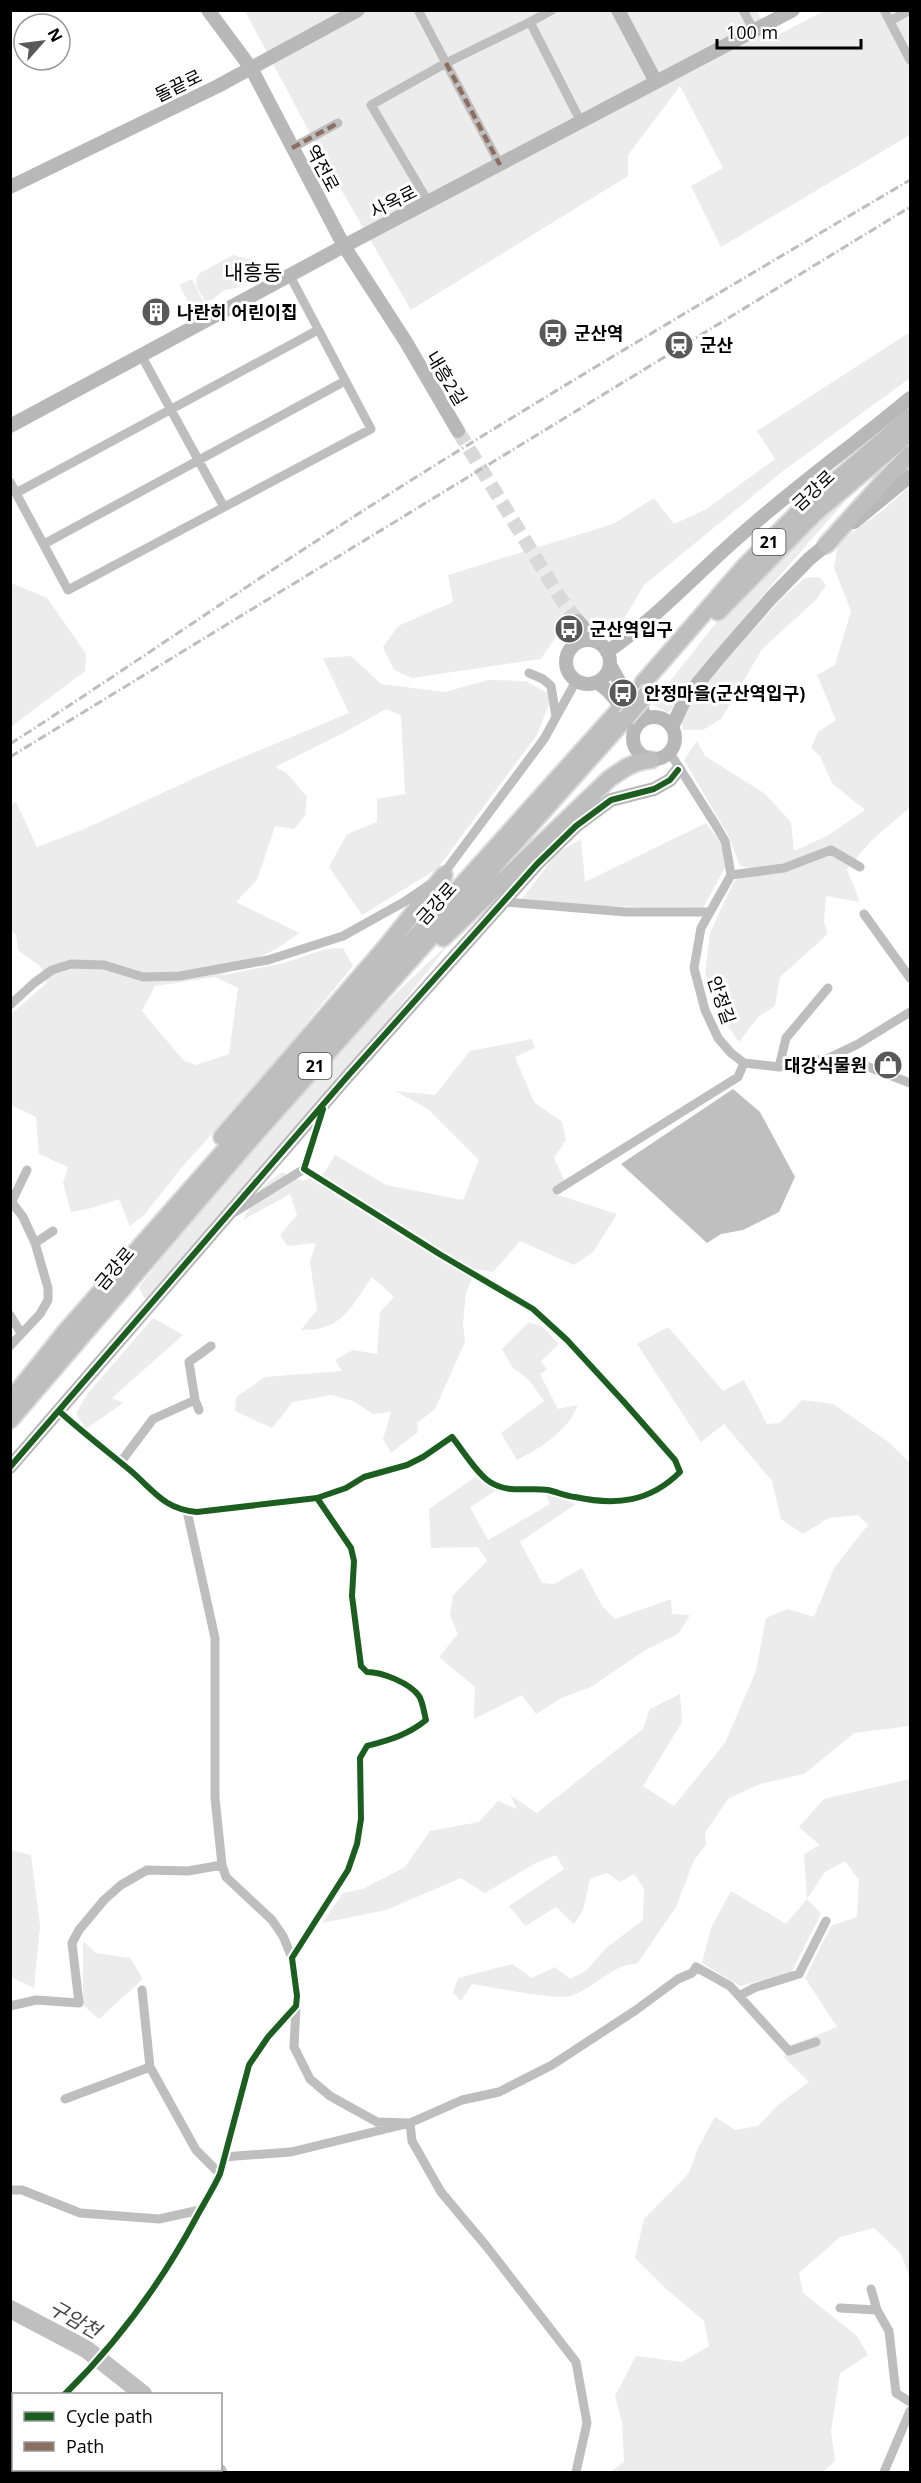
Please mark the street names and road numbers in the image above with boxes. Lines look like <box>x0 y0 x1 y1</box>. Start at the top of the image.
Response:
street label: 돌끝로 <box>150 63 206 107</box>
street label: 역전로 <box>301 140 345 196</box>
street label: 사옥로 <box>365 179 421 223</box>
street label: 내흥2길 <box>421 346 473 410</box>
street label: 금강로 <box>787 464 839 516</box>
road number: 21 <box>752 529 786 555</box>
street label: 금강로 <box>410 877 462 929</box>
street label: 안정길 <box>703 973 741 1027</box>
road number: 21 <box>298 1053 332 1079</box>
street label: 금강로 <box>89 1241 139 1295</box>

